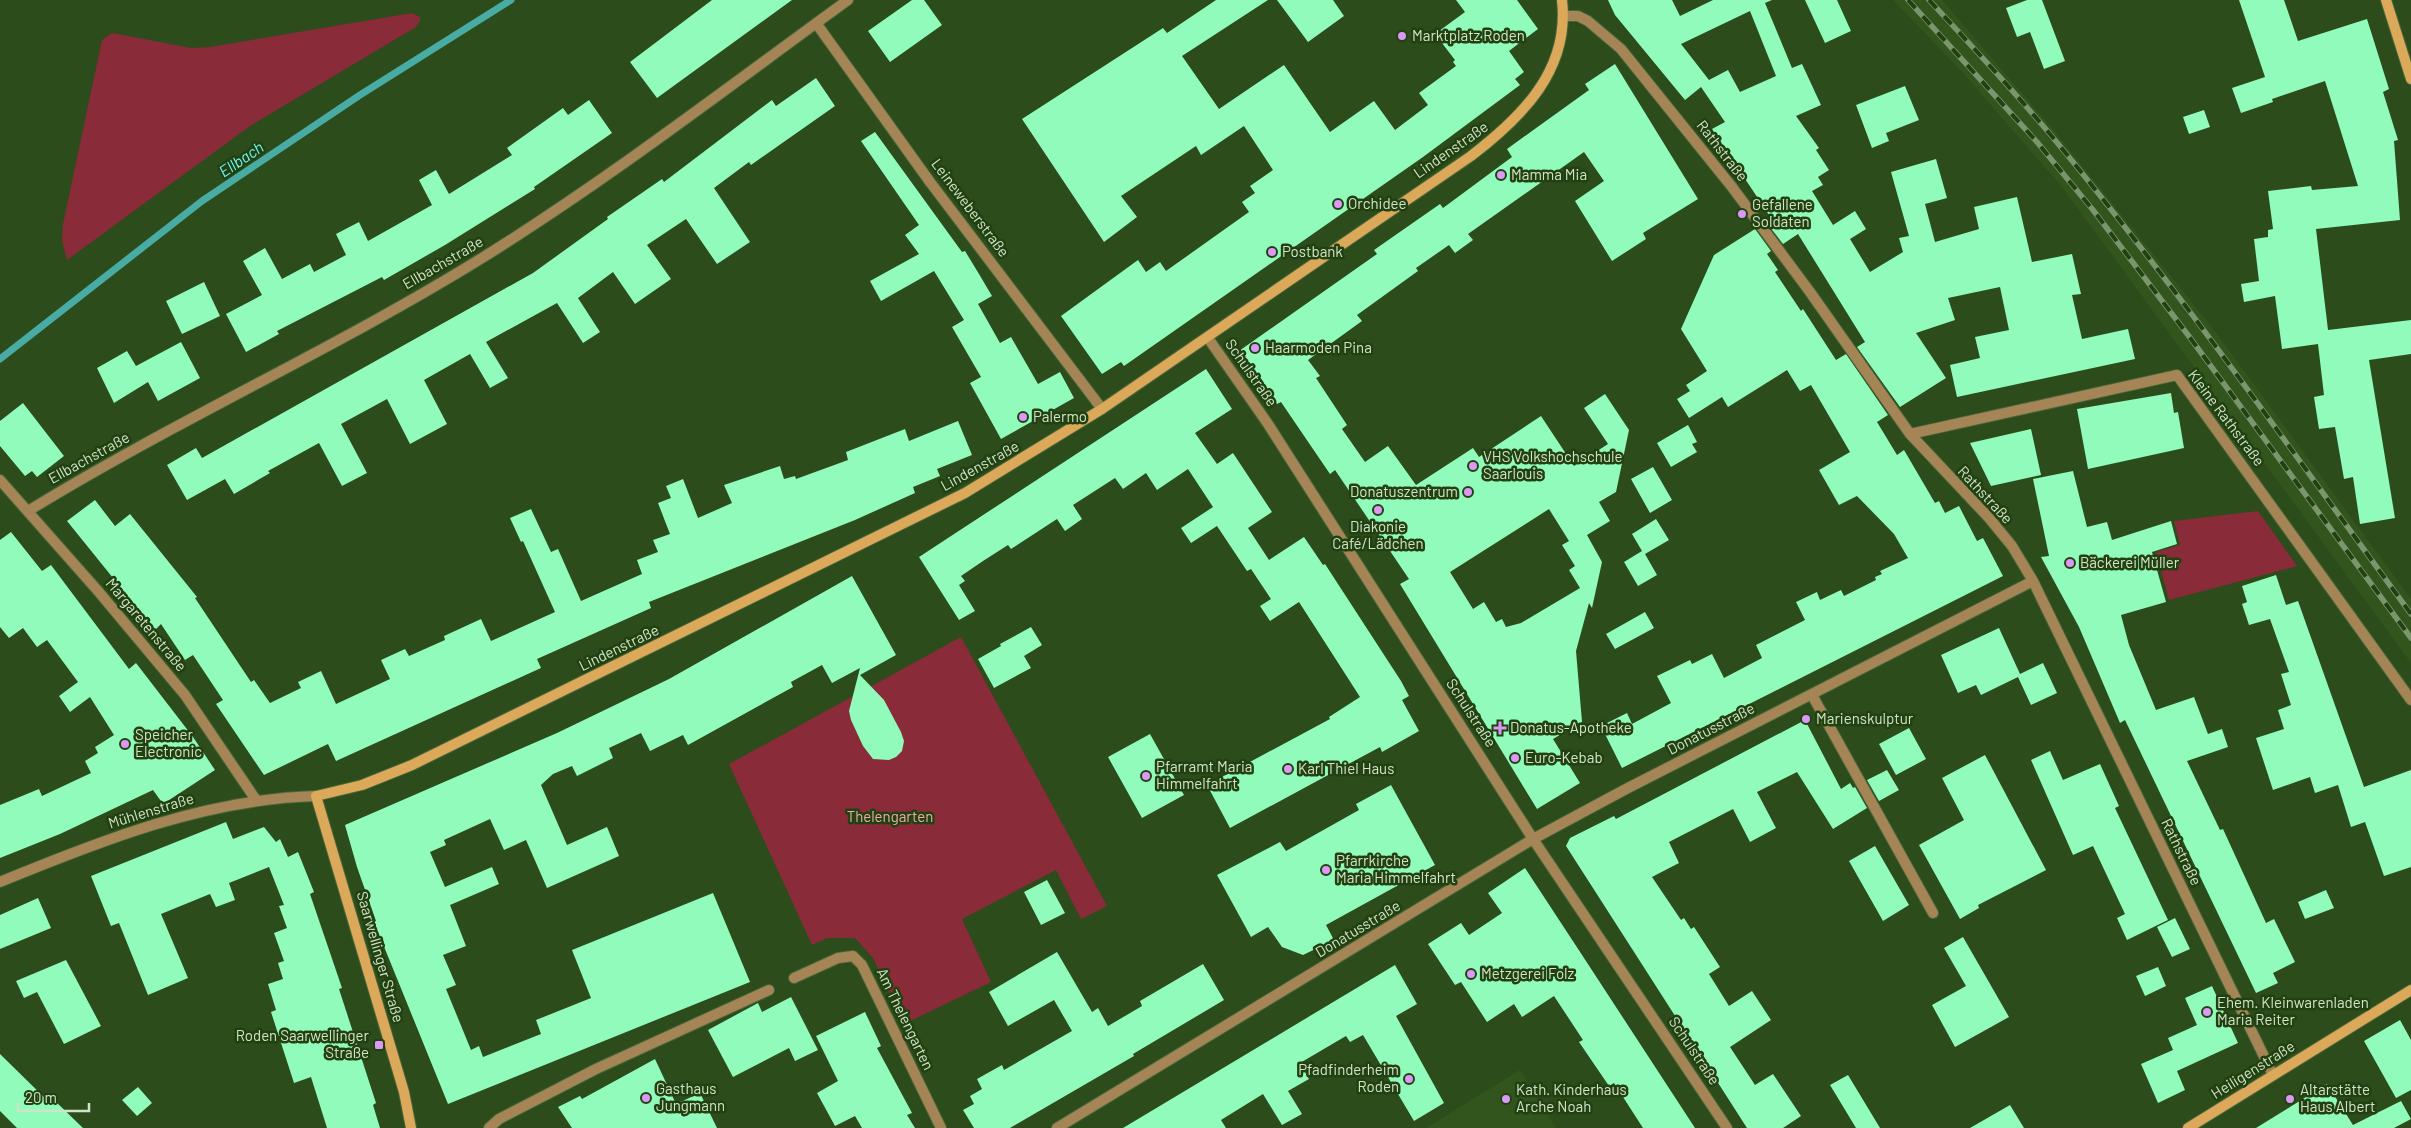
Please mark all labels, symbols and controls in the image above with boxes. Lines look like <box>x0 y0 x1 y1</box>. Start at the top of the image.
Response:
place label: Marktplatz Roden <box>1412 26 1525 44</box>
marker: Marktplatz Roden <box>1396 30 1408 42</box>
street label: Rathstraße <box>1693 116 1752 184</box>
street label: Lindenstraße <box>1410 117 1491 181</box>
water label: Ellbach <box>215 137 267 180</box>
street label: Leineweberstraße <box>928 155 1014 260</box>
place label: Mamma Mia <box>1511 165 1587 183</box>
marker: Mamma Mia <box>1495 169 1507 181</box>
place label: Orchidee <box>1348 194 1407 212</box>
place label: Gefallene Soldaten <box>1752 195 1813 230</box>
marker: Orchidee <box>1332 198 1344 210</box>
marker: Gefallene Soldaten <box>1736 208 1748 220</box>
street label: Ellbachstraße <box>399 232 486 292</box>
place label: Postbank <box>1282 242 1343 260</box>
marker: Postbank <box>1266 246 1278 258</box>
street label: Schulstraße <box>1222 335 1282 410</box>
place label: Haarmoden Pina <box>1265 338 1372 356</box>
marker: Haarmoden Pina <box>1249 342 1261 354</box>
street label: Kleine Rathstraße <box>2185 366 2269 469</box>
place label: Palermo <box>1033 407 1087 425</box>
marker: Palermo <box>1017 411 1029 423</box>
street label: Ellbachstraße <box>45 427 132 487</box>
street label: Lindenstraße <box>937 436 1022 494</box>
place label: VHS Volkshochschule Saarlouis <box>1483 447 1622 482</box>
marker: VHS Volkshochschule Saarlouis <box>1467 460 1479 472</box>
street label: Rathstraße <box>1954 462 2017 527</box>
place label: Donatuszentrum <box>1350 482 1458 500</box>
marker: Donatuszentrum <box>1462 486 1474 498</box>
marker: Diakonie Café/Lädchen <box>1372 504 1384 516</box>
place label: Diakonie Café/Lädchen <box>1332 517 1424 552</box>
place label: Bäckerei Müller <box>2080 553 2180 571</box>
marker: Bäckerei Müller <box>2064 557 2076 569</box>
street label: Margaretenstraße <box>103 574 191 675</box>
street label: Lindenstraße <box>576 620 661 674</box>
street label: Schulstraße <box>1443 675 1501 750</box>
street label: Donatusstraße <box>1664 698 1757 758</box>
place label: Marienskulptur <box>1816 709 1914 727</box>
marker: Marienskulptur <box>1800 713 1812 725</box>
place label: Donatus-Apotheke <box>1510 718 1632 736</box>
marker: Donatus-Apotheke <box>1494 722 1506 734</box>
place label: Speicher Electronic <box>135 725 202 760</box>
marker: Speicher Electronic <box>119 738 131 750</box>
place label: Euro-Kebab <box>1525 748 1603 766</box>
marker: Euro-Kebab <box>1509 752 1521 764</box>
place label: Pfarramt Maria Himmelfahrt <box>1156 757 1252 792</box>
place label: Karl Thiel Haus <box>1298 759 1394 777</box>
marker: Karl Thiel Haus <box>1282 763 1294 775</box>
marker: Pfarramt Maria Himmelfahrt <box>1140 770 1152 782</box>
street label: Mühlenstraße <box>106 788 196 832</box>
park label: Thelengarten <box>847 807 933 825</box>
street label: Rathstraße <box>2158 815 2206 888</box>
place label: Pfarrkirche Maria Himmelfahrt <box>1336 851 1456 886</box>
marker: Pfarrkirche Maria Himmelfahrt <box>1320 864 1332 876</box>
street label: Saarwellinger Straße <box>354 889 408 1024</box>
street label: Donatusstraße <box>1312 896 1403 961</box>
place label: Metzgerei Folz <box>1481 964 1575 982</box>
street label: Am Thelengarten <box>873 965 938 1072</box>
marker: Metzgerei Folz <box>1465 968 1477 980</box>
place label: Ehem. Kleinwarenladen Maria Reiter <box>2217 993 2369 1028</box>
marker: Ehem. Kleinwarenladen Maria Reiter <box>2201 1006 2213 1018</box>
street label: Schulstraße <box>1665 1013 1724 1088</box>
place label: Roden Saarwellinger Straße <box>236 1026 370 1061</box>
street label: Heiligenstraße <box>2207 1036 2298 1102</box>
marker: Roden Saarwellinger Straße <box>373 1039 385 1051</box>
place label: Pfadfinderheim Roden <box>1298 1060 1399 1095</box>
marker: Pfadfinderheim Roden <box>1403 1073 1415 1085</box>
place label: Gasthaus Jungmann <box>656 1079 725 1114</box>
scale bar <box>18 1080 89 1112</box>
place label: Kath. Kinderhaus Arche Noah <box>1516 1080 1627 1115</box>
place label: Altarstätte Haus Albert <box>2300 1080 2376 1115</box>
text: 20 m <box>25 1088 57 1106</box>
marker: Gasthaus Jungmann <box>640 1092 652 1104</box>
marker: Kath. Kinderhaus Arche Noah <box>1500 1093 1512 1105</box>
marker: Altarstätte Haus Albert <box>2284 1093 2296 1105</box>

